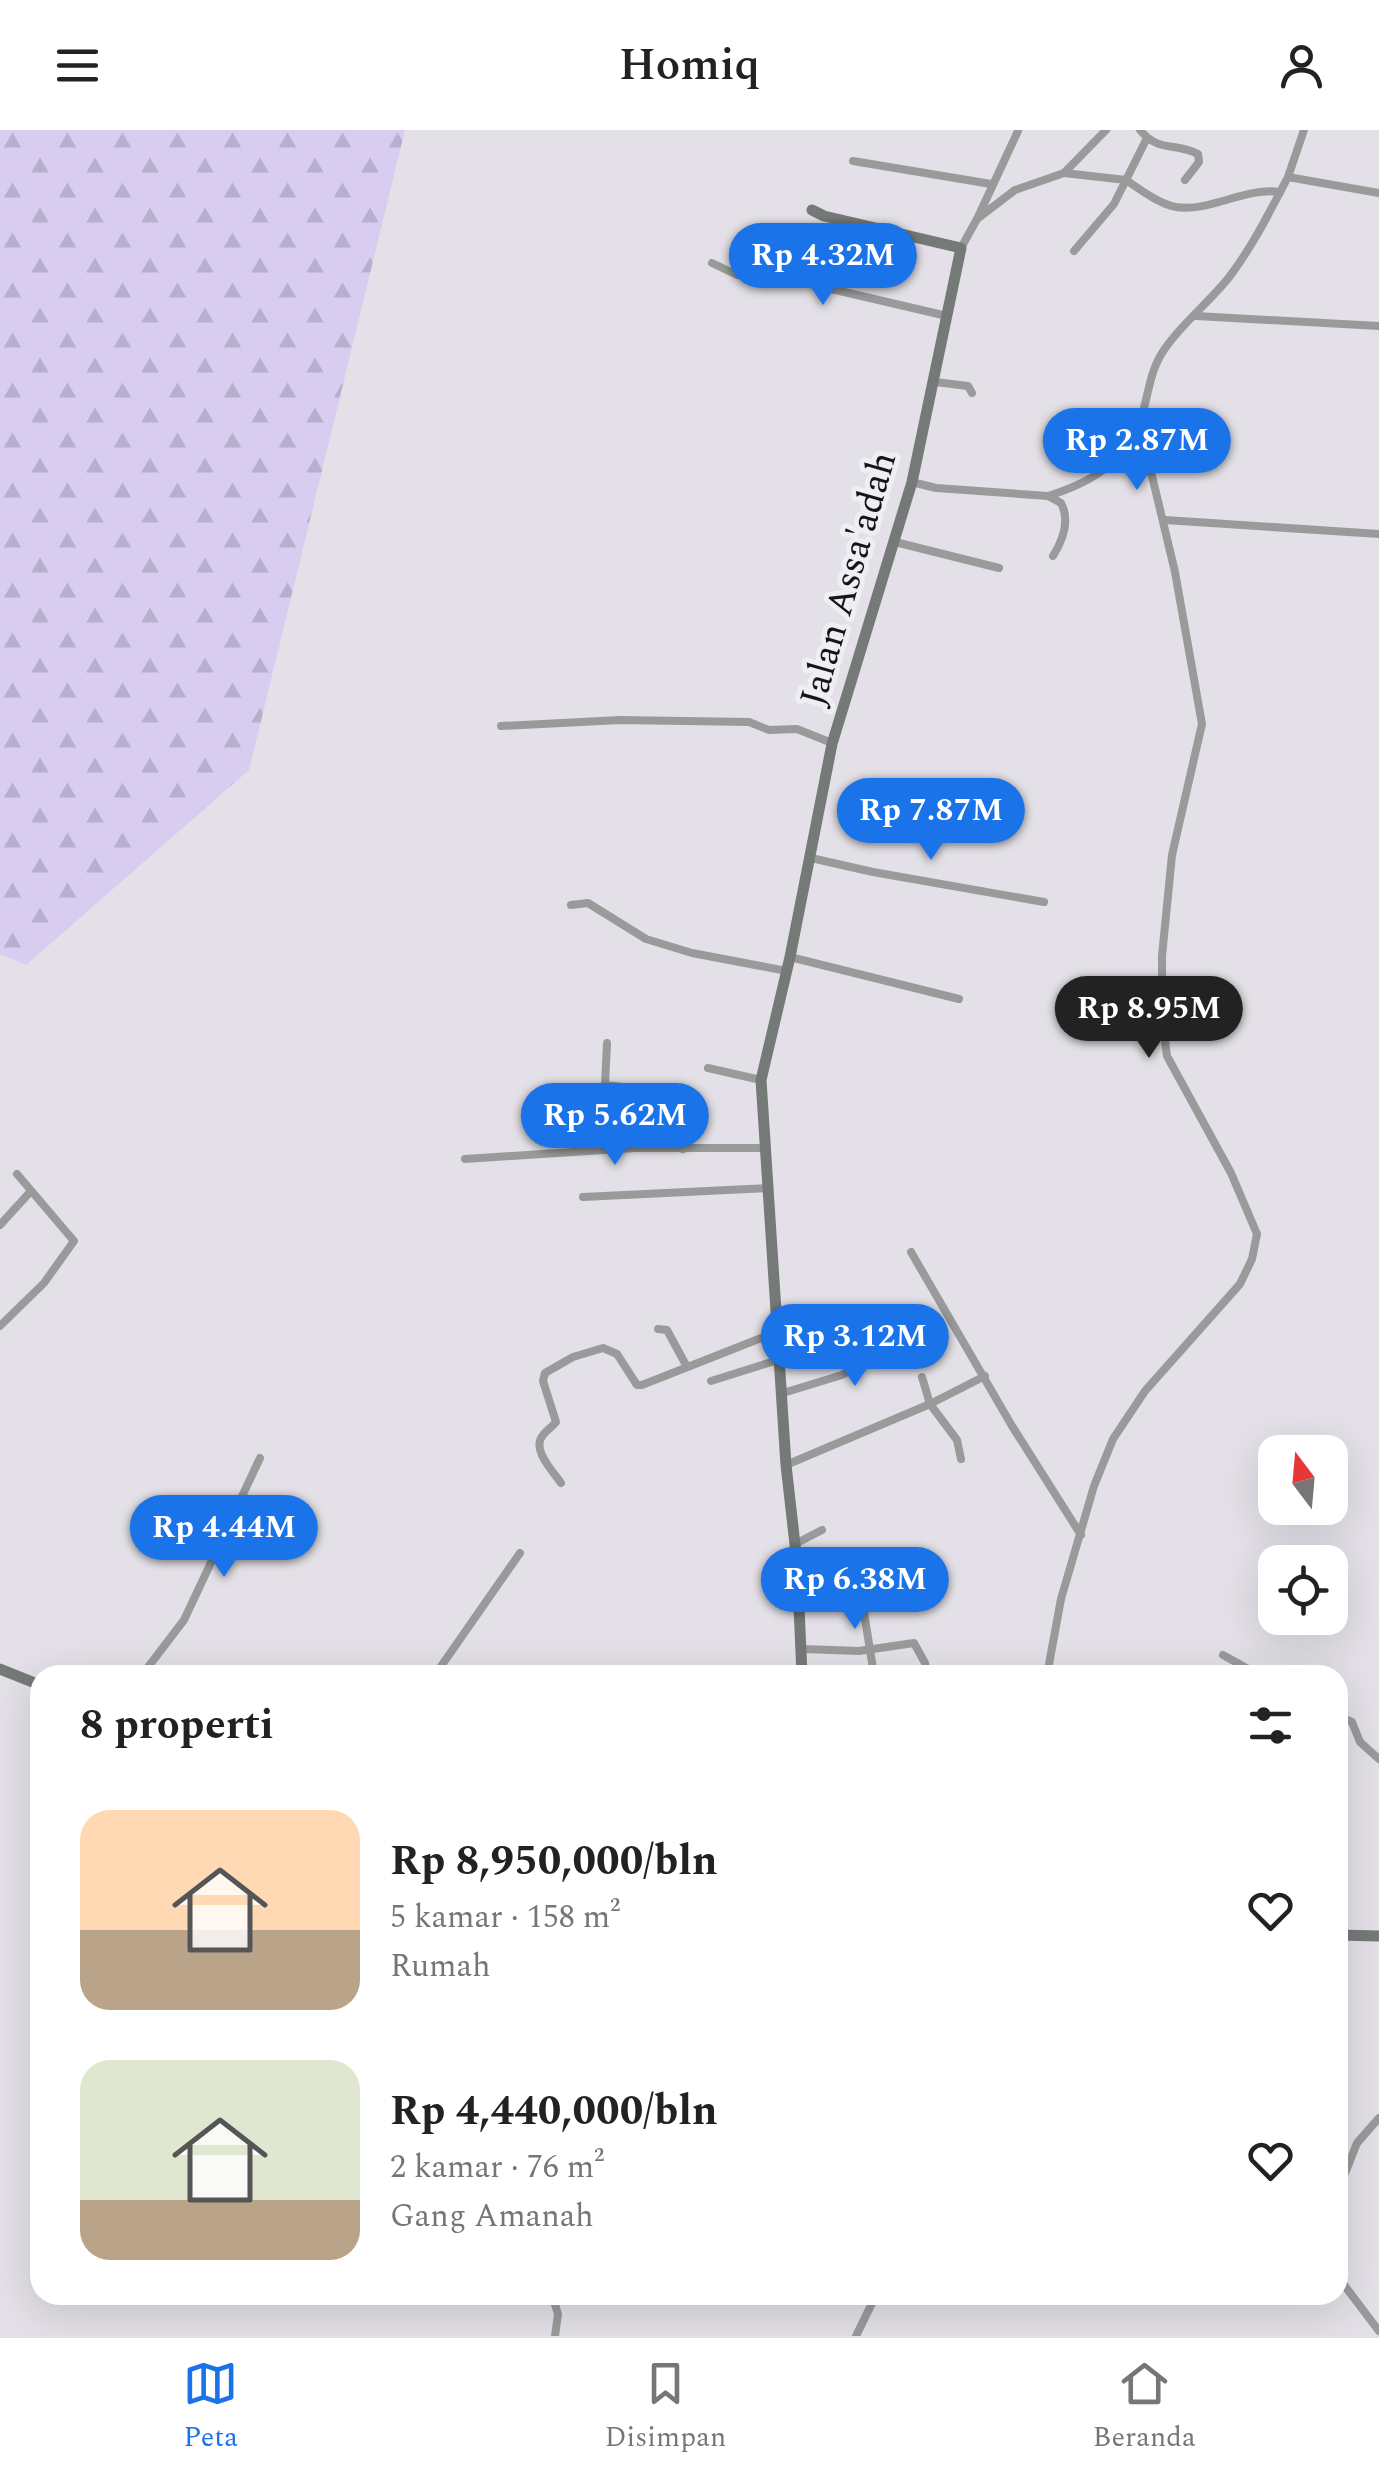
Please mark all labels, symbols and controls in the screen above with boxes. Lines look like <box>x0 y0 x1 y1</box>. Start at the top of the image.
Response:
text: Homiq <box>619 31 760 100</box>
icon: menu <box>50 38 105 93</box>
icon: person <box>1274 38 1329 93</box>
pin: Rp 4.32M <box>720 223 926 308</box>
text: Rp 4.32M <box>751 231 895 280</box>
pin: Rp 2.87M <box>1034 408 1240 493</box>
text: Rp 2.87M <box>1065 416 1209 465</box>
street label: Jalan Assa'adah <box>785 445 913 713</box>
pin: Rp 7.87M <box>828 778 1034 863</box>
text: Rp 7.87M <box>859 786 1003 835</box>
pin: Rp 8.95M <box>1046 976 1252 1061</box>
text: Rp 8.95M <box>1077 984 1221 1033</box>
pin: Rp 5.62M <box>512 1083 718 1168</box>
text: Rp 5.62M <box>543 1091 687 1140</box>
pin: Rp 3.12M <box>752 1304 958 1389</box>
text: Rp 3.12M <box>783 1312 927 1361</box>
north arrow <box>1258 1435 1348 1525</box>
map controls <box>1258 1435 1348 1635</box>
pin: Rp 4.44M <box>121 1495 327 1580</box>
text: Rp 4.44M <box>152 1503 296 1552</box>
button: locate <box>1258 1545 1348 1635</box>
pin: Rp 6.38M <box>752 1547 958 1632</box>
text: Rp 6.38M <box>783 1555 927 1604</box>
text: 8 properti <box>80 1694 274 1757</box>
icon: filters <box>1243 1698 1298 1753</box>
text: Rp 8,950,000/bln <box>390 1830 718 1893</box>
icon: home <box>160 1850 280 1970</box>
icon: heart <box>1243 1883 1298 1938</box>
text: 5 kamar · 158 m² <box>390 1893 620 1942</box>
text: Rumah <box>390 1942 491 1991</box>
text: Rp 4,440,000/bln <box>390 2080 718 2143</box>
icon: home <box>160 2100 280 2220</box>
icon: heart <box>1243 2133 1298 2188</box>
text: 2 kamar · 76 m² <box>390 2143 604 2192</box>
text: Gang Amanah <box>390 2192 594 2241</box>
tab: Peta <box>183 2356 238 2459</box>
tab: Disimpan <box>605 2356 726 2459</box>
tab: Beranda <box>1093 2356 1196 2459</box>

